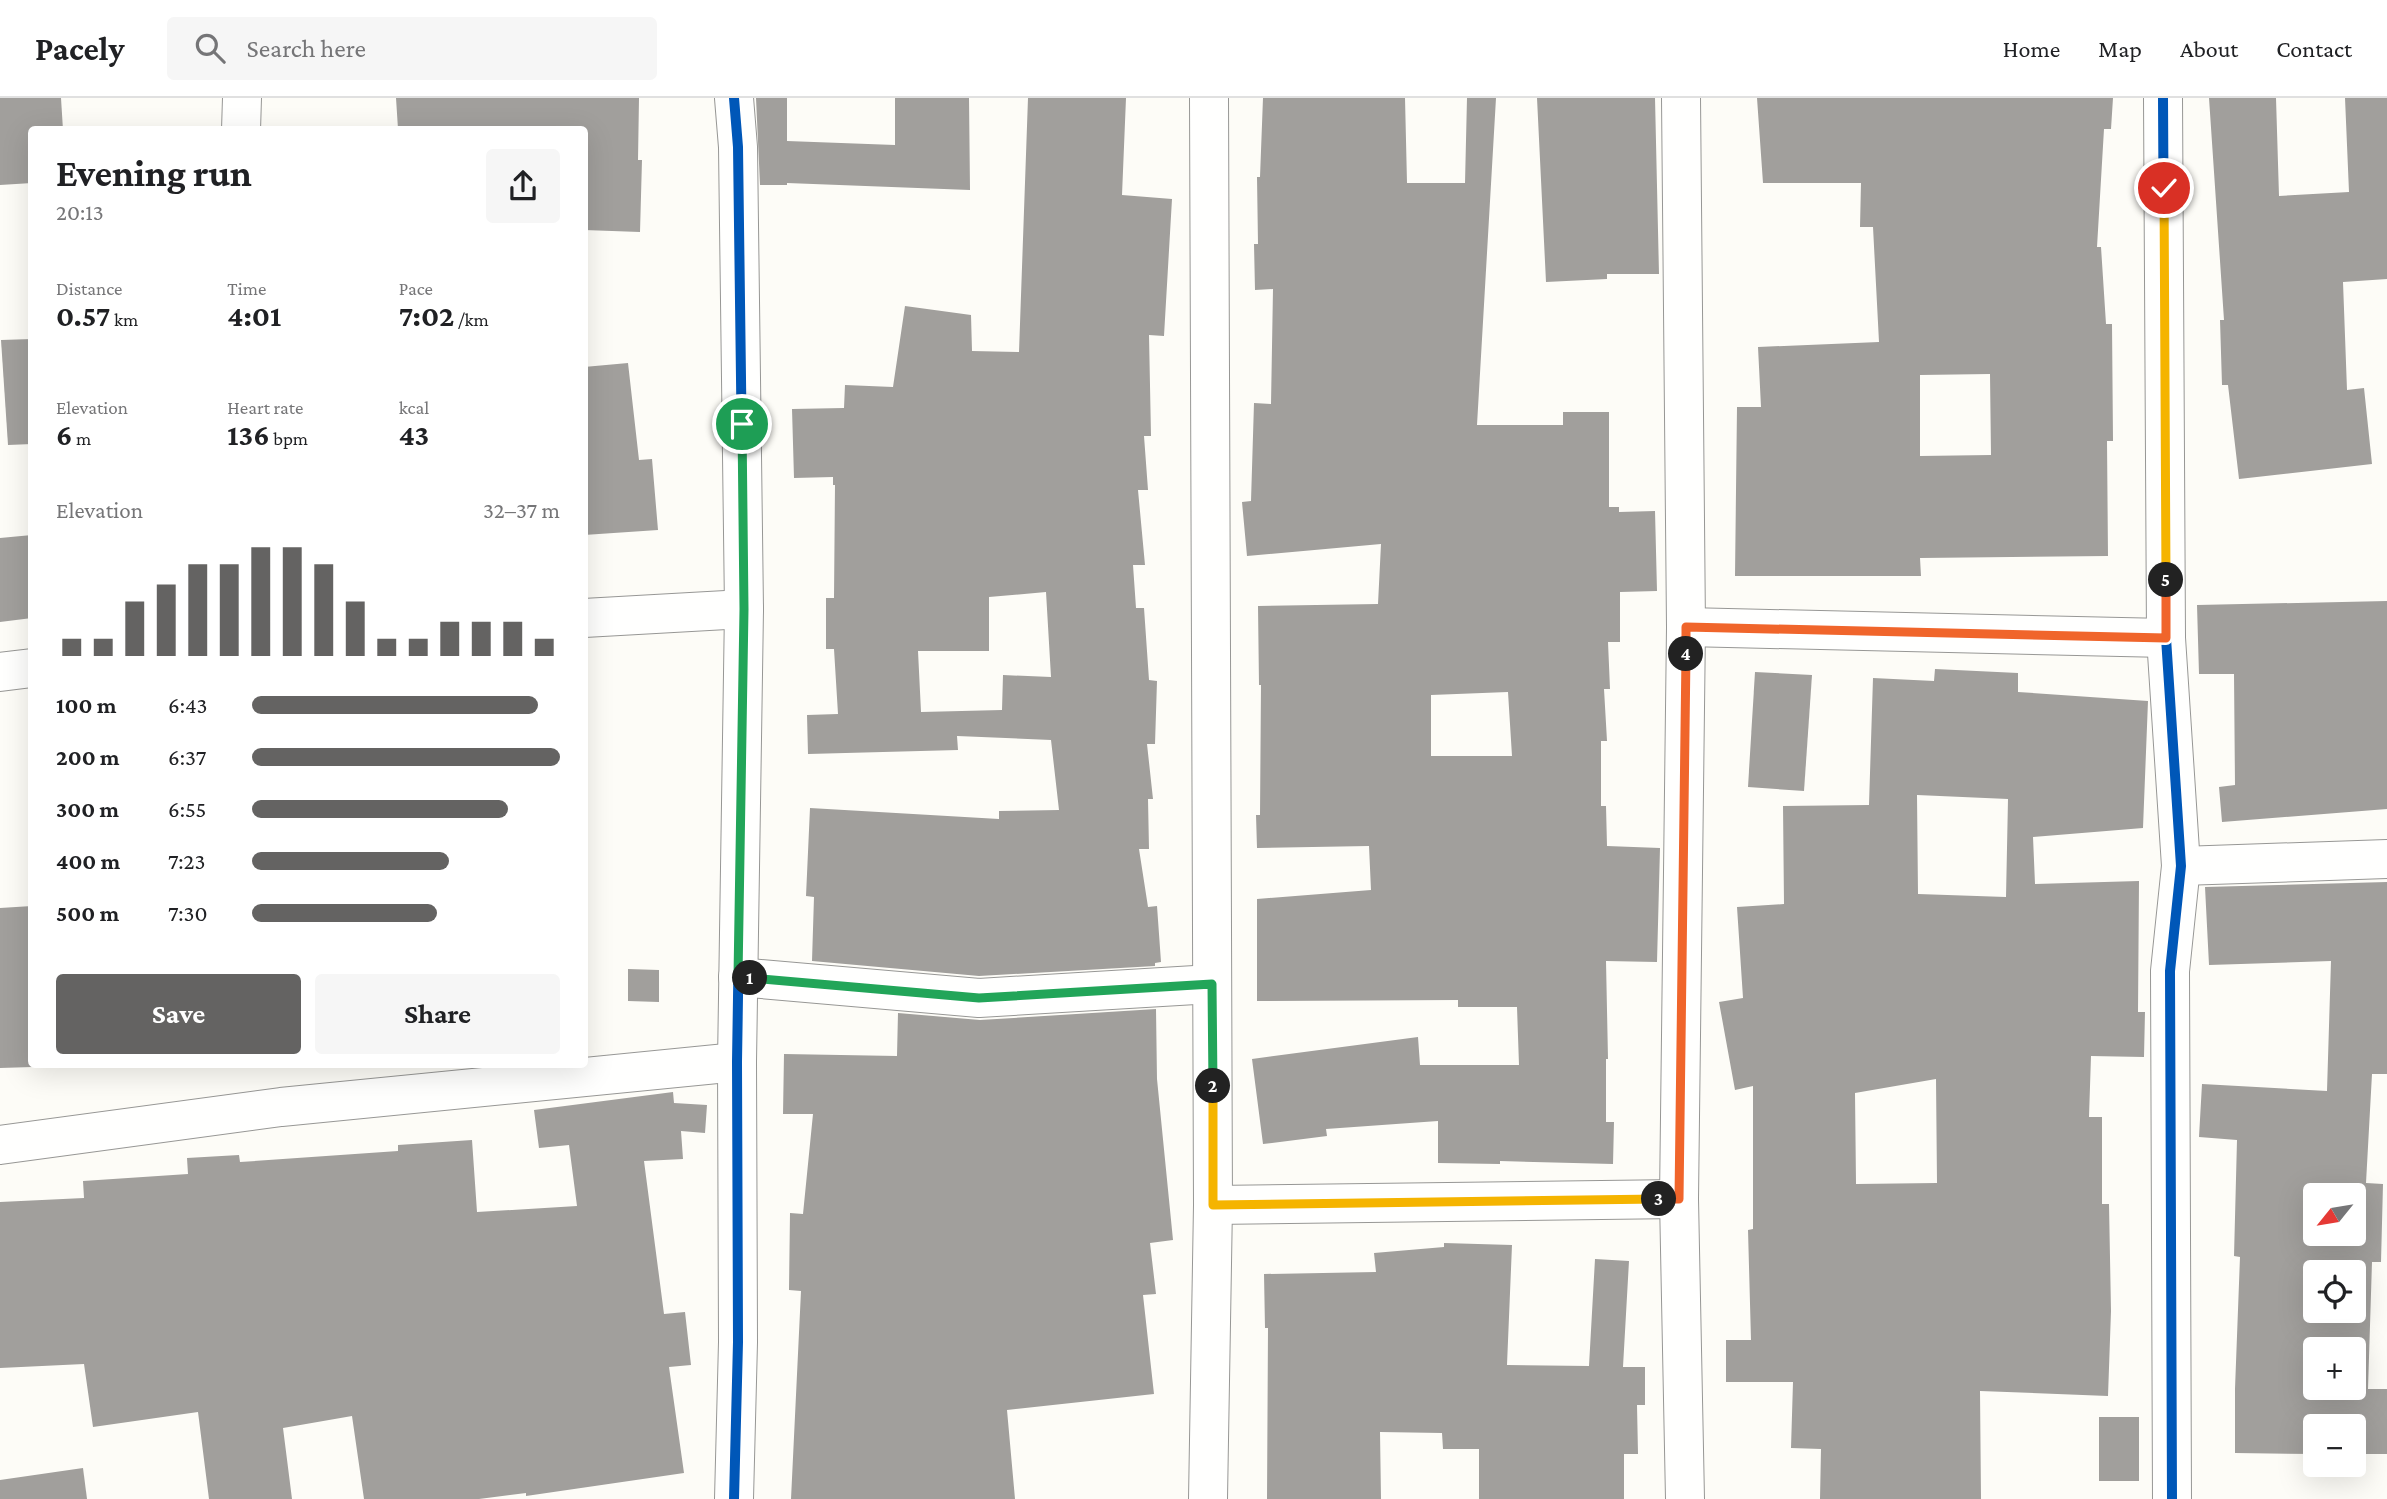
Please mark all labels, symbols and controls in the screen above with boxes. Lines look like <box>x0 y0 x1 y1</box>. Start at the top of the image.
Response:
search box <box>167 17 657 80</box>
icon: search <box>191 29 229 67</box>
text: Pacely <box>35 30 125 67</box>
text: Search here <box>247 34 366 63</box>
text: Home <box>2003 35 2060 62</box>
text: Map <box>2098 35 2142 62</box>
text: About <box>2180 35 2238 62</box>
text: Contact <box>2276 35 2352 62</box>
button: share <box>486 149 560 223</box>
text: Evening run <box>56 152 252 194</box>
pin <box>2134 158 2194 218</box>
icon: check <box>2145 169 2183 207</box>
text: 20:13 <box>56 199 104 225</box>
text: Distance <box>56 278 122 299</box>
text: Time <box>227 278 266 299</box>
text: Pace <box>399 278 433 299</box>
text: 0.57 <box>56 299 110 332</box>
text: 4:01 <box>227 299 281 332</box>
text: 7:02 <box>399 299 454 332</box>
text: km <box>110 309 138 330</box>
text: /km <box>454 309 489 330</box>
pin <box>712 394 772 454</box>
text: Elevation <box>56 397 128 418</box>
text: Heart rate <box>227 397 303 418</box>
text: kcal <box>399 397 429 418</box>
icon: arrive <box>723 405 761 443</box>
text: 6 <box>56 418 72 451</box>
text: 136 <box>227 418 270 451</box>
text: 43 <box>399 418 429 451</box>
text: m <box>72 428 91 449</box>
text: bpm <box>270 428 308 449</box>
text: Elevation <box>56 497 143 523</box>
text: 32–37 m <box>483 497 560 523</box>
pin: 5 <box>2148 562 2184 598</box>
text: 5 <box>2161 569 2170 590</box>
pin: 4 <box>1668 636 1704 672</box>
text: 4 <box>1680 643 1691 664</box>
text: 100 m <box>56 692 116 718</box>
text: 6:43 <box>168 692 207 718</box>
text: 200 m <box>56 744 120 770</box>
text: 6:37 <box>168 744 206 770</box>
text: 300 m <box>56 796 119 822</box>
text: 6:55 <box>168 796 206 822</box>
text: 400 m <box>56 848 120 874</box>
text: 7:23 <box>168 848 205 874</box>
text: 500 m <box>56 900 119 926</box>
text: 7:30 <box>168 900 207 926</box>
pin: 1 <box>732 960 768 996</box>
text: 1 <box>746 967 753 988</box>
button: Save <box>56 974 301 1054</box>
button: Share <box>315 974 560 1054</box>
pin: 2 <box>1196 1068 1230 1104</box>
text: 2 <box>1208 1075 1217 1096</box>
pin: 3 <box>1642 1182 1676 1216</box>
north arrow <box>2303 1183 2366 1246</box>
map controls <box>2303 1183 2366 1477</box>
text: 3 <box>1654 1188 1663 1209</box>
button: locate <box>2303 1260 2366 1323</box>
button: + <box>2303 1337 2366 1400</box>
button: − <box>2303 1414 2366 1477</box>

